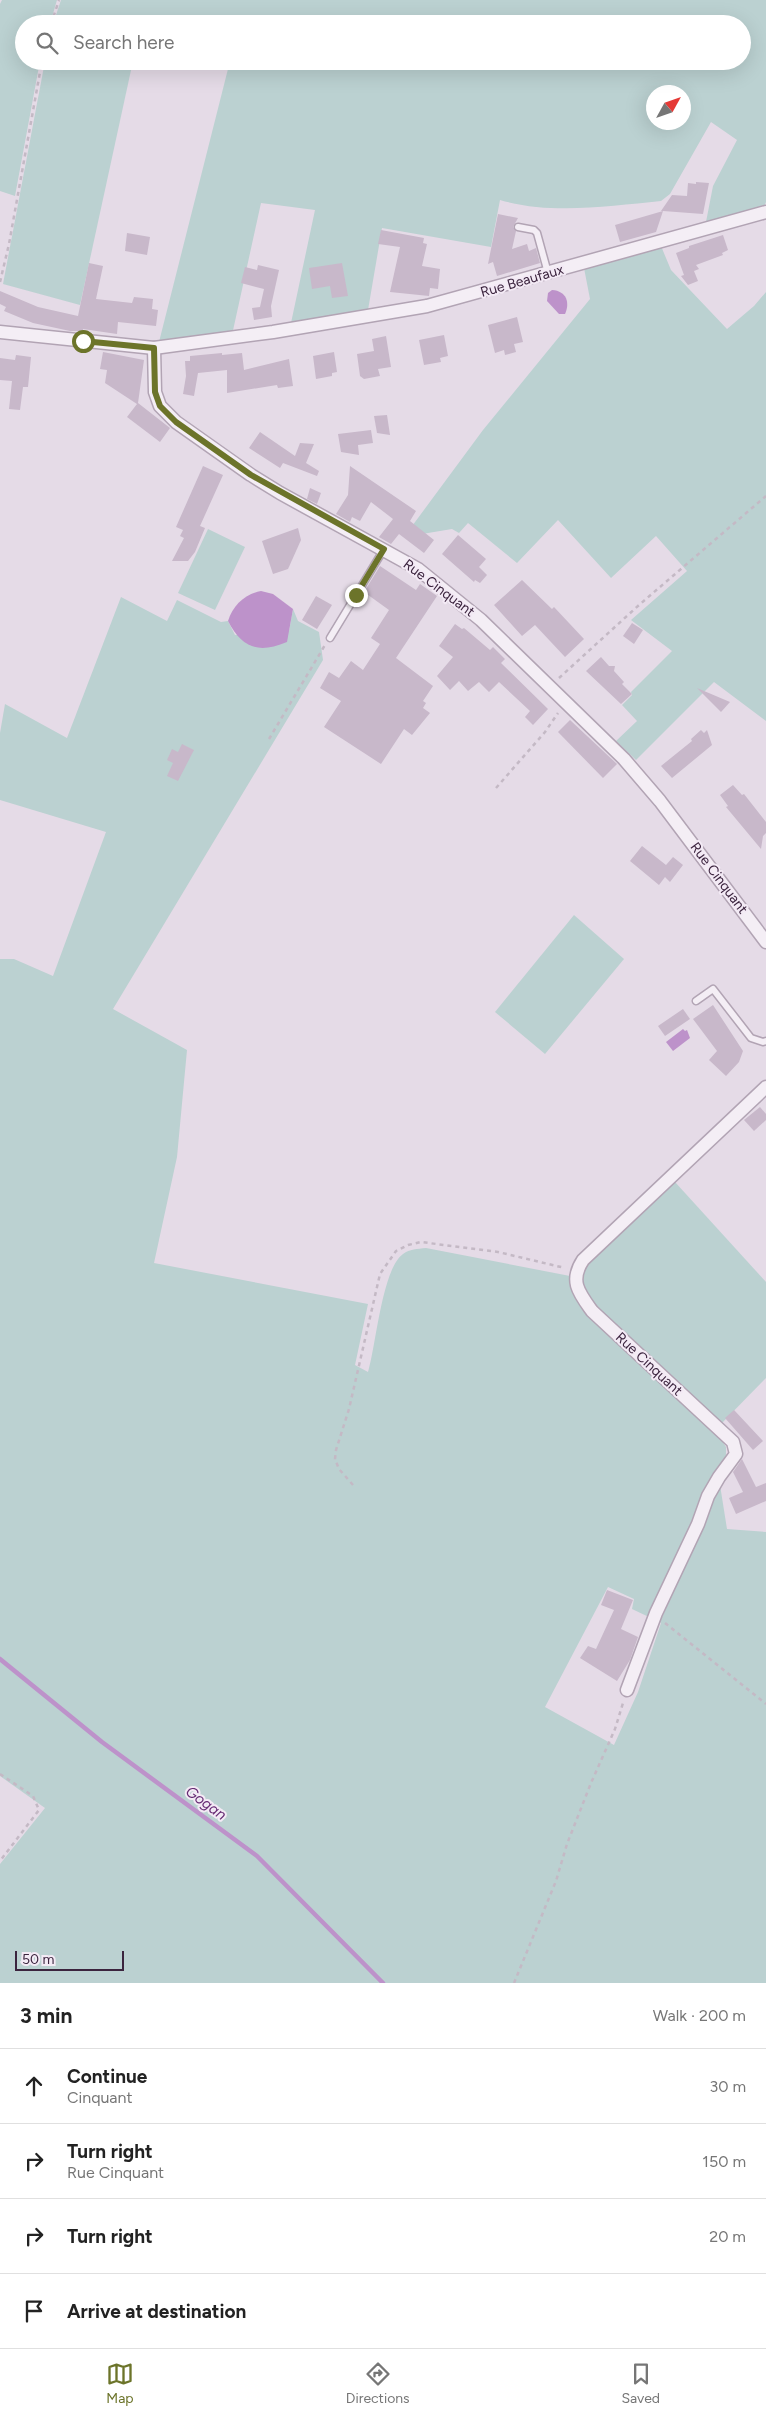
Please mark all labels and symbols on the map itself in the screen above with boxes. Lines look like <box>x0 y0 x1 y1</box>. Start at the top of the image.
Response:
north arrow <box>646 85 691 130</box>
street label: Rue Beaufaux <box>479 261 566 301</box>
route start <box>72 330 95 353</box>
street label: Rue Cinquant <box>400 556 478 620</box>
route end <box>345 584 368 607</box>
street label: Rue Cinquant <box>687 839 751 917</box>
street label: Rue Cinquant <box>612 1329 686 1399</box>
water label: Gogan <box>182 1782 230 1824</box>
scale bar <box>15 1948 124 1971</box>

